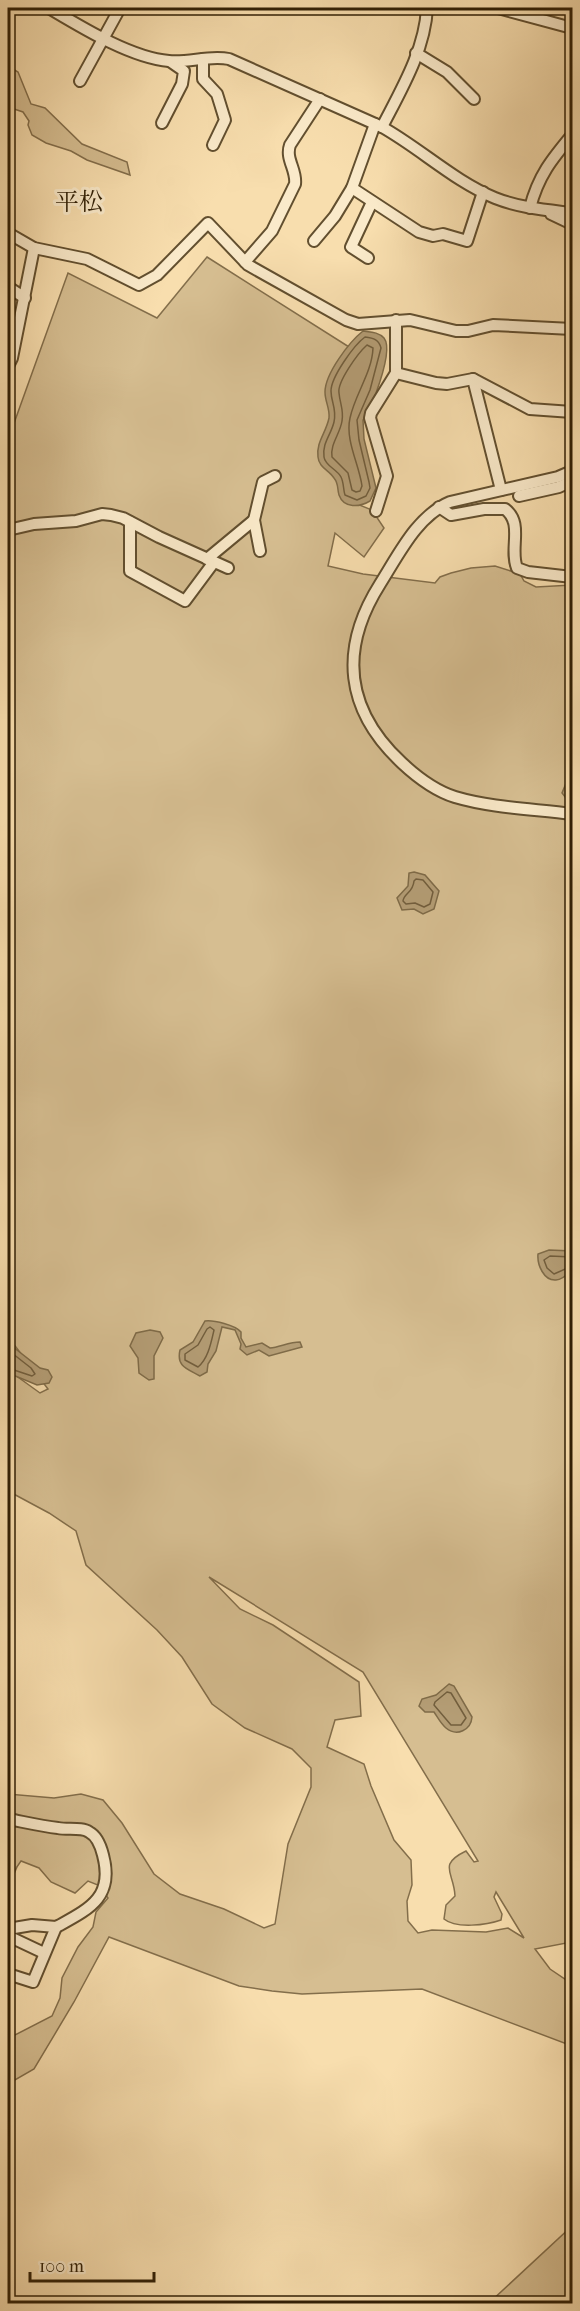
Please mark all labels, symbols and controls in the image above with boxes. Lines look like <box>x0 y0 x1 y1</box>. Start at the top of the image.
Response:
district label: 平松 <box>55 188 103 216</box>
scale bar <box>30 2245 154 2283</box>
text: 100 m <box>39 2256 84 2277</box>

